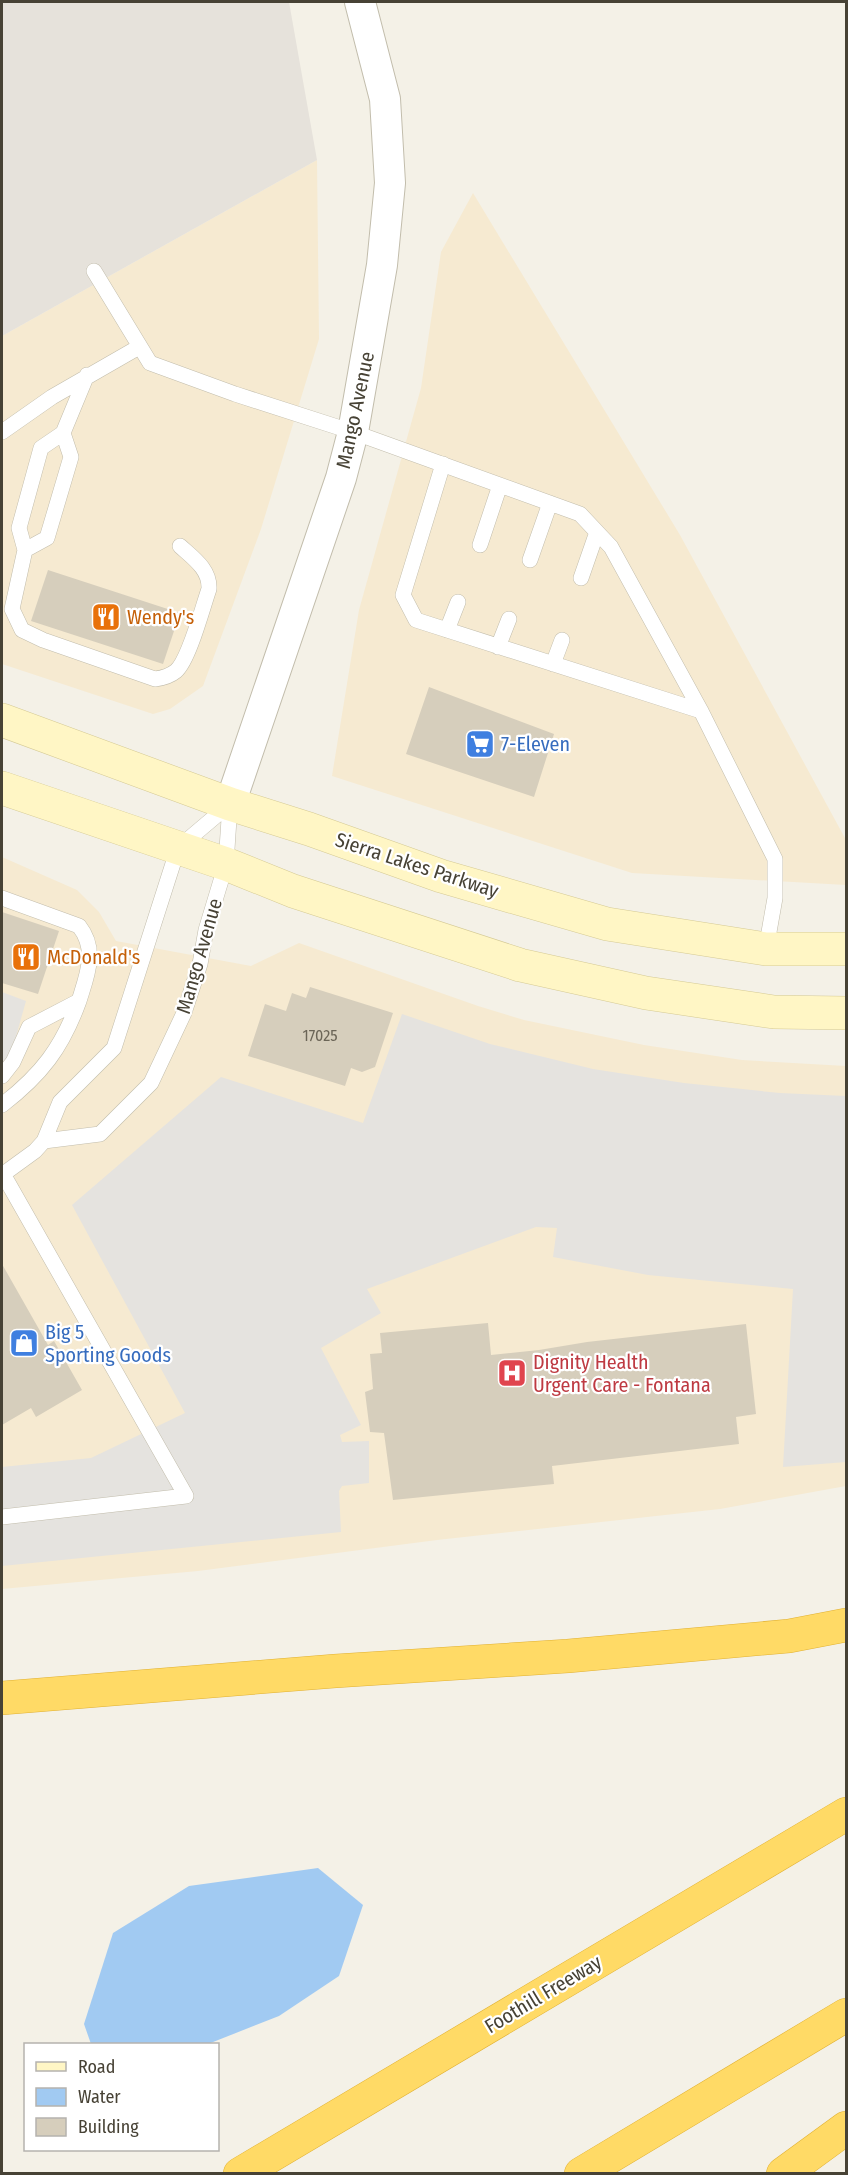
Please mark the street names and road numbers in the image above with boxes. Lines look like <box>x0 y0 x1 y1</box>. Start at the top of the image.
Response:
street label: Mango Avenue <box>331 349 379 471</box>
street label: Sierra Lakes Parkway <box>332 827 502 903</box>
street label: Mango Avenue <box>171 896 227 1016</box>
street label: Foothill Freeway <box>480 1950 606 2038</box>

